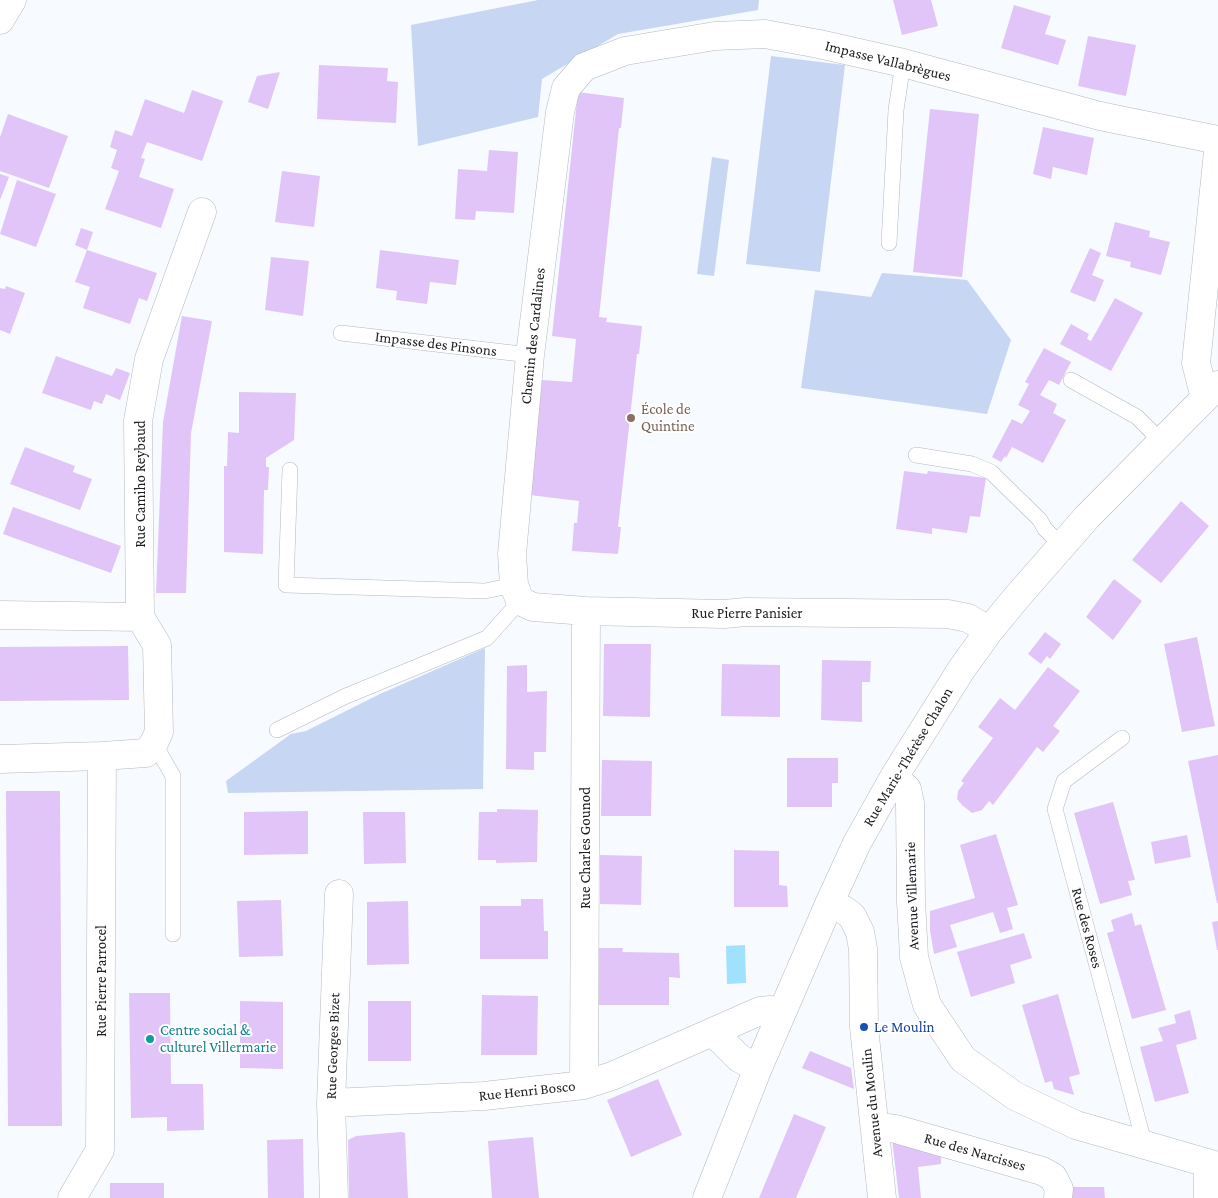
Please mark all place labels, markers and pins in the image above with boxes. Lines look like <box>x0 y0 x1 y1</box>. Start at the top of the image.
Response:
place label: École de Quintine <box>641 400 695 435</box>
marker: École de Quintine <box>625 412 637 424</box>
place label: Le Moulin <box>874 1018 935 1036</box>
place label: Centre social & culturel Villermarie <box>160 1021 276 1056</box>
marker: Le Moulin <box>858 1021 870 1033</box>
marker: Centre social & culturel Villermarie <box>144 1033 156 1045</box>

